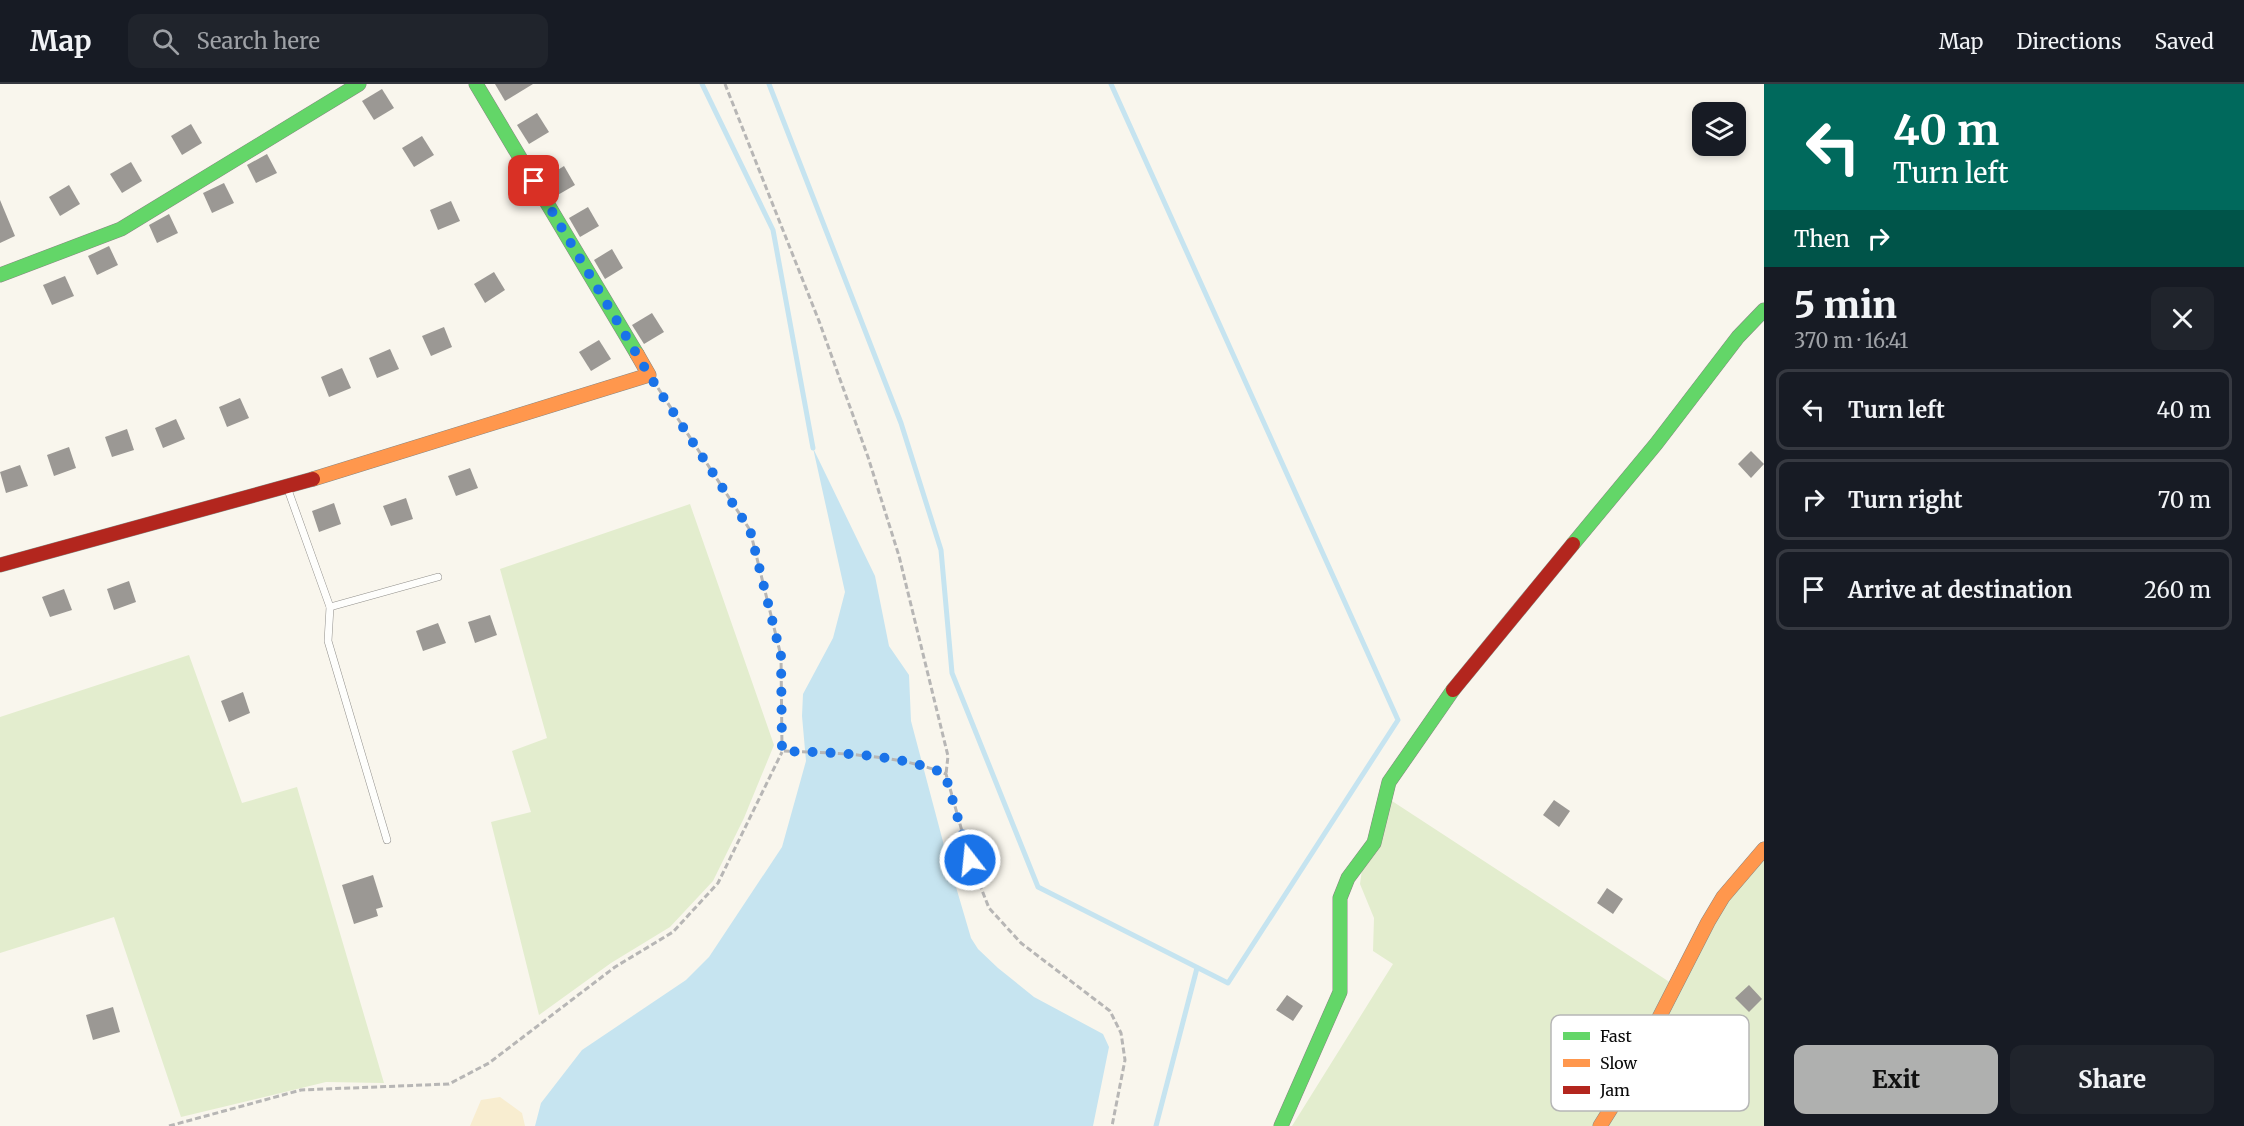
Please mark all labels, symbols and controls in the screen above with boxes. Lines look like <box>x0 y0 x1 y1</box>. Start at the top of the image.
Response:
search box <box>128 14 548 68</box>
text: Map <box>30 23 92 59</box>
icon: search <box>149 25 182 58</box>
text: Search here <box>197 27 320 55</box>
text: Map <box>1939 28 1983 55</box>
text: Directions <box>2016 28 2121 55</box>
text: Saved <box>2154 28 2214 55</box>
map controls <box>1692 102 1746 156</box>
button: layers <box>1692 102 1746 156</box>
text: 40 m <box>1893 104 1999 156</box>
icon: left <box>1794 108 1872 186</box>
pin <box>508 155 559 206</box>
text: Turn left <box>1893 156 2008 190</box>
icon: arrive <box>517 164 550 197</box>
icon: right <box>1862 222 1895 255</box>
text: Then <box>1794 225 1850 253</box>
text: 5 min <box>1794 283 1897 328</box>
button: close <box>2151 287 2214 350</box>
text: 370 m · 16:41 <box>1794 328 1908 353</box>
icon: left <box>1797 393 1830 426</box>
text: Turn left <box>1848 396 1945 424</box>
text: 40 m <box>2156 396 2211 424</box>
icon: right <box>1797 483 1830 516</box>
text: Turn right <box>1848 486 1962 514</box>
text: 70 m <box>2158 486 2211 514</box>
icon: arrive <box>1797 573 1830 606</box>
text: Arrive at destination <box>1848 576 2072 604</box>
text: 260 m <box>2144 576 2211 604</box>
position arrow <box>938 828 1002 892</box>
legend <box>1551 1015 1749 1111</box>
text: Fast <box>1600 1026 1633 1046</box>
button: Exit <box>1794 1045 1998 1114</box>
button: Share <box>2010 1045 2214 1114</box>
text: Slow <box>1600 1053 1638 1073</box>
text: Jam <box>1599 1080 1630 1100</box>

